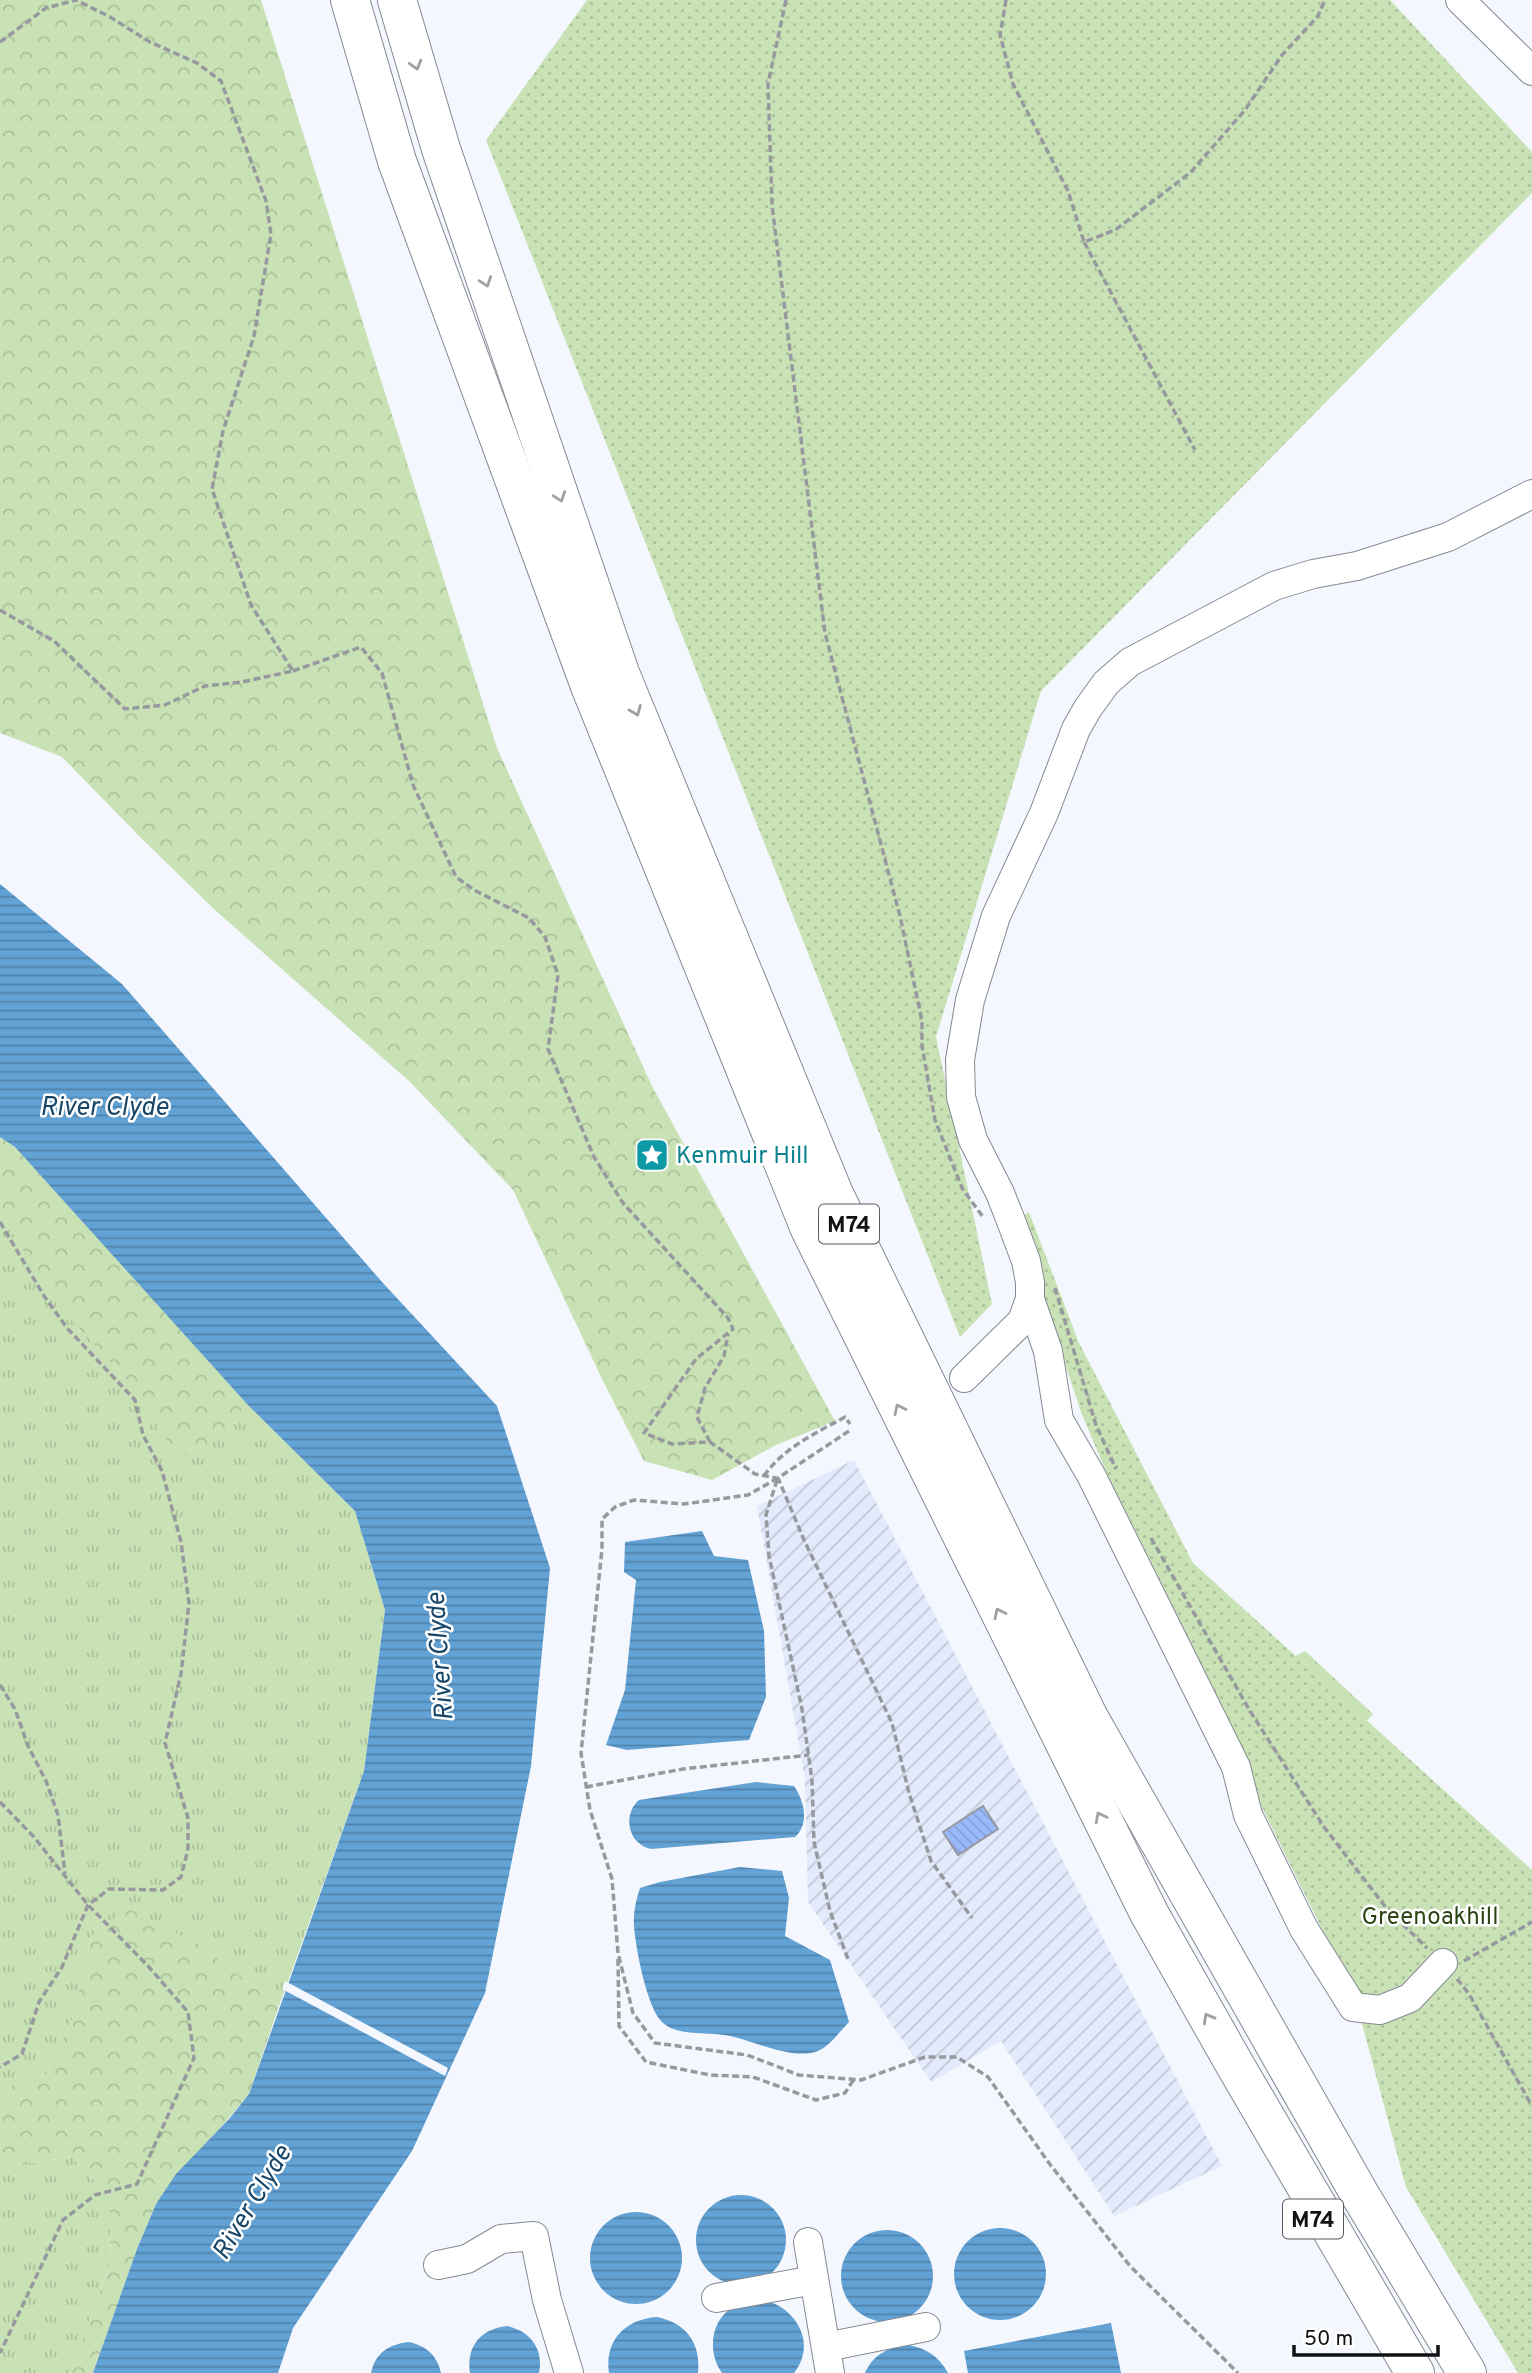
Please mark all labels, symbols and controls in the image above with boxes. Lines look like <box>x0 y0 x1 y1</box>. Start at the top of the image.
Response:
one-way arrow <box>408 59 423 71</box>
one-way arrow <box>478 275 492 287</box>
one-way arrow <box>552 490 566 503</box>
one-way arrow <box>627 705 641 717</box>
water label: River Clyde <box>40 1092 169 1125</box>
place icon: Kenmuir Hill <box>633 1136 671 1174</box>
place label: Kenmuir Hill <box>676 1142 809 1172</box>
road number: M74 <box>819 1204 879 1244</box>
one-way arrow <box>893 1404 907 1416</box>
water label: River Clyde <box>421 1591 462 1722</box>
one-way arrow <box>994 1608 1008 1620</box>
one-way arrow <box>1095 1812 1109 1824</box>
park label: Greenoakhill <box>1362 1903 1498 1933</box>
one-way arrow <box>1203 2012 1216 2025</box>
water label: River Clyde <box>206 2139 301 2267</box>
road number: M74 <box>1283 2200 1343 2238</box>
scale bar <box>1294 2314 1438 2358</box>
text: 50 m <box>1304 2326 1353 2353</box>

